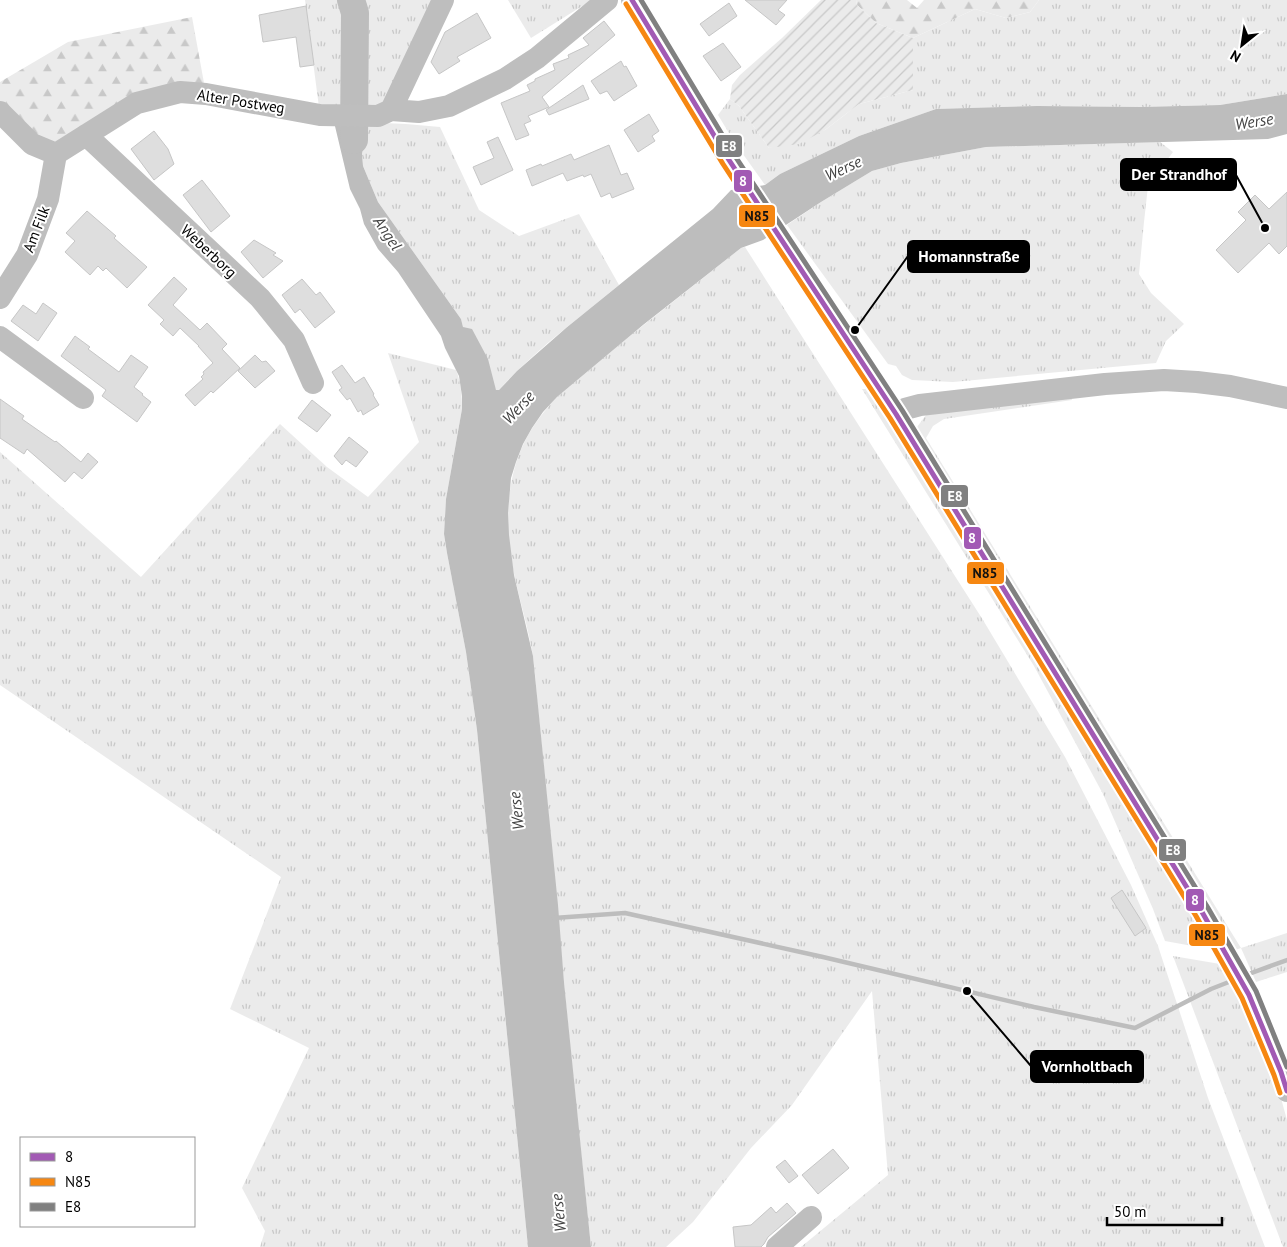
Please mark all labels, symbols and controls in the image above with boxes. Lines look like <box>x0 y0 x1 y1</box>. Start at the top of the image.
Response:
north arrow <box>1217 20 1267 70</box>
text: N <box>1227 46 1244 66</box>
street label: Alter Postweg <box>196 85 286 117</box>
water label: Werse <box>1233 108 1275 134</box>
line badge: E8 <box>715 134 743 158</box>
text: E8 <box>721 137 737 155</box>
water label: Werse <box>821 151 865 185</box>
callout: Der Strandhof <box>1121 159 1236 190</box>
text: Der Strandhof <box>1131 164 1228 184</box>
line badge: 8 <box>733 169 753 193</box>
text: 8 <box>739 172 747 190</box>
street label: Am Filk <box>18 202 54 255</box>
line badge: N85 <box>738 204 776 228</box>
text: N85 <box>744 207 770 225</box>
water label: Angel <box>369 211 407 255</box>
street label: Weberborg <box>177 220 241 282</box>
callout: Homannstraße <box>908 241 1029 272</box>
text: Homannstraße <box>918 246 1020 266</box>
water label: Werse <box>498 386 539 428</box>
line badge: E8 <box>940 484 969 508</box>
text: E8 <box>947 487 963 505</box>
line badge: 8 <box>963 526 982 550</box>
text: 8 <box>968 529 976 547</box>
line badge: N85 <box>966 561 1005 585</box>
text: N85 <box>972 564 998 582</box>
water label: Werse <box>504 790 528 831</box>
line badge: E8 <box>1158 838 1187 862</box>
text: E8 <box>1165 841 1181 859</box>
line badge: 8 <box>1185 888 1205 912</box>
text: 8 <box>1191 891 1199 909</box>
line badge: N85 <box>1188 923 1226 947</box>
text: N85 <box>1194 926 1220 944</box>
callout: Vornholtbach <box>1031 1051 1143 1082</box>
text: Vornholtbach <box>1040 1056 1133 1076</box>
legend <box>20 1137 195 1227</box>
text: 8 <box>65 1147 73 1166</box>
text: N85 <box>65 1172 91 1191</box>
water label: Werse <box>546 1192 570 1233</box>
scale bar <box>1107 1194 1222 1226</box>
text: E8 <box>65 1197 81 1216</box>
text: 50 m <box>1114 1202 1147 1221</box>

